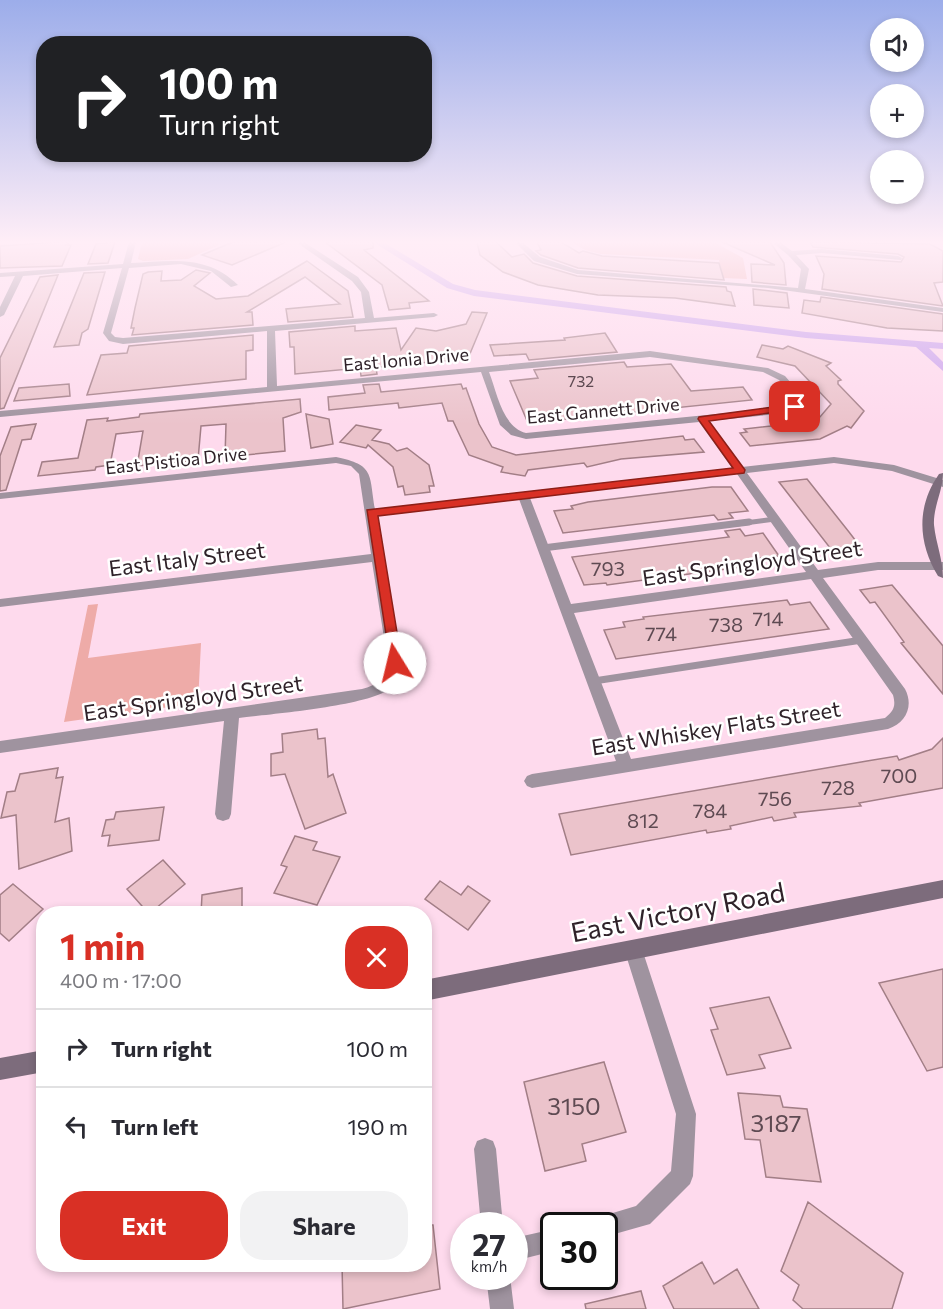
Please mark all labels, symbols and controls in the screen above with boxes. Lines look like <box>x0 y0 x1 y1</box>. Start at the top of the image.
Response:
map controls <box>870 18 924 204</box>
button: sound <box>870 18 924 72</box>
text: 100 m <box>159 56 279 108</box>
icon: right <box>60 60 138 138</box>
button: + <box>870 84 924 138</box>
text: Turn right <box>159 108 279 141</box>
button: − <box>870 150 924 204</box>
street label: East Ionia Drive <box>342 343 470 375</box>
house number: 732 <box>568 371 594 390</box>
pin <box>769 381 820 432</box>
icon: arrive <box>778 390 811 423</box>
street label: East Gannett Drive <box>526 392 680 428</box>
street label: East Pistioa Drive <box>104 442 248 478</box>
street label: East Springloyd Street <box>641 534 863 591</box>
street label: East Italy Street <box>107 535 267 582</box>
house number: 793 <box>591 556 625 580</box>
house number: 714 <box>752 606 784 630</box>
house number: 738 <box>709 612 743 636</box>
house number: 774 <box>645 621 677 645</box>
position arrow <box>363 631 427 695</box>
street label: East Springloyd Street <box>82 669 304 726</box>
street label: East Whiskey Flats Street <box>589 694 842 761</box>
house number: 700 <box>881 763 917 787</box>
house number: 728 <box>821 775 855 799</box>
house number: 756 <box>758 786 792 810</box>
house number: 784 <box>693 798 727 822</box>
house number: 812 <box>627 808 659 832</box>
street label: East Victory Road <box>568 875 788 948</box>
text: 1 min <box>60 923 145 967</box>
button: close <box>345 926 408 989</box>
text: 400 m · 17:00 <box>60 968 182 992</box>
icon: right <box>60 1032 93 1065</box>
text: Turn right <box>111 1035 212 1062</box>
text: 100 m <box>346 1035 408 1062</box>
house number: 3150 <box>547 1091 601 1120</box>
house number: 3187 <box>750 1108 802 1137</box>
icon: left <box>60 1110 93 1143</box>
text: Turn left <box>111 1113 198 1140</box>
text: 190 m <box>347 1113 408 1140</box>
button: Exit <box>60 1191 228 1260</box>
button: Share <box>240 1191 408 1260</box>
speed limit sign: 30 <box>540 1212 618 1290</box>
text: 27 <box>472 1225 506 1262</box>
text: km/h <box>471 1257 507 1275</box>

